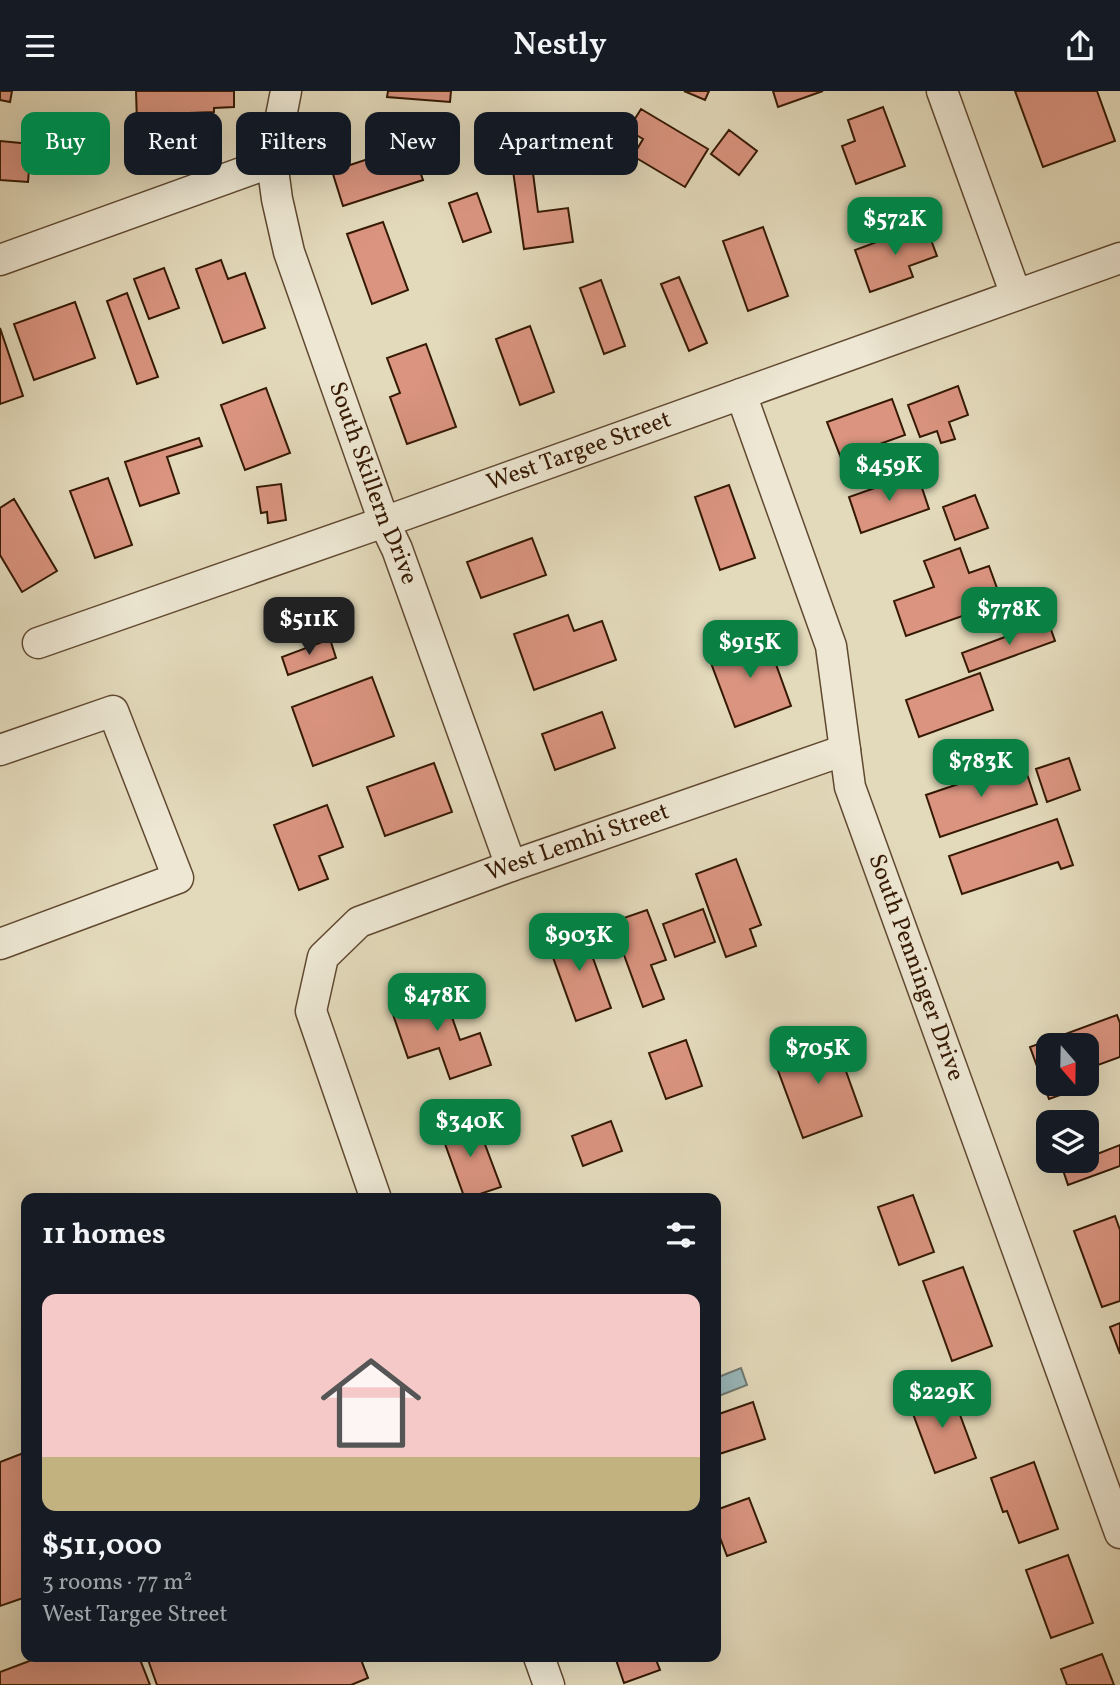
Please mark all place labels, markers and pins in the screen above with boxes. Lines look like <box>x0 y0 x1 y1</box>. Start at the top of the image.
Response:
pin: $572K <box>846 197 944 257</box>
pin: $459K <box>840 443 938 503</box>
pin: $778K <box>960 587 1058 647</box>
pin: $511K <box>260 597 358 657</box>
pin: $915K <box>701 621 799 680</box>
pin: $783K <box>932 739 1030 799</box>
pin: $903K <box>530 913 628 973</box>
pin: $478K <box>388 974 486 1033</box>
pin: $705K <box>769 1027 867 1086</box>
pin: $340K <box>421 1100 519 1159</box>
pin: $229K <box>893 1371 991 1430</box>

